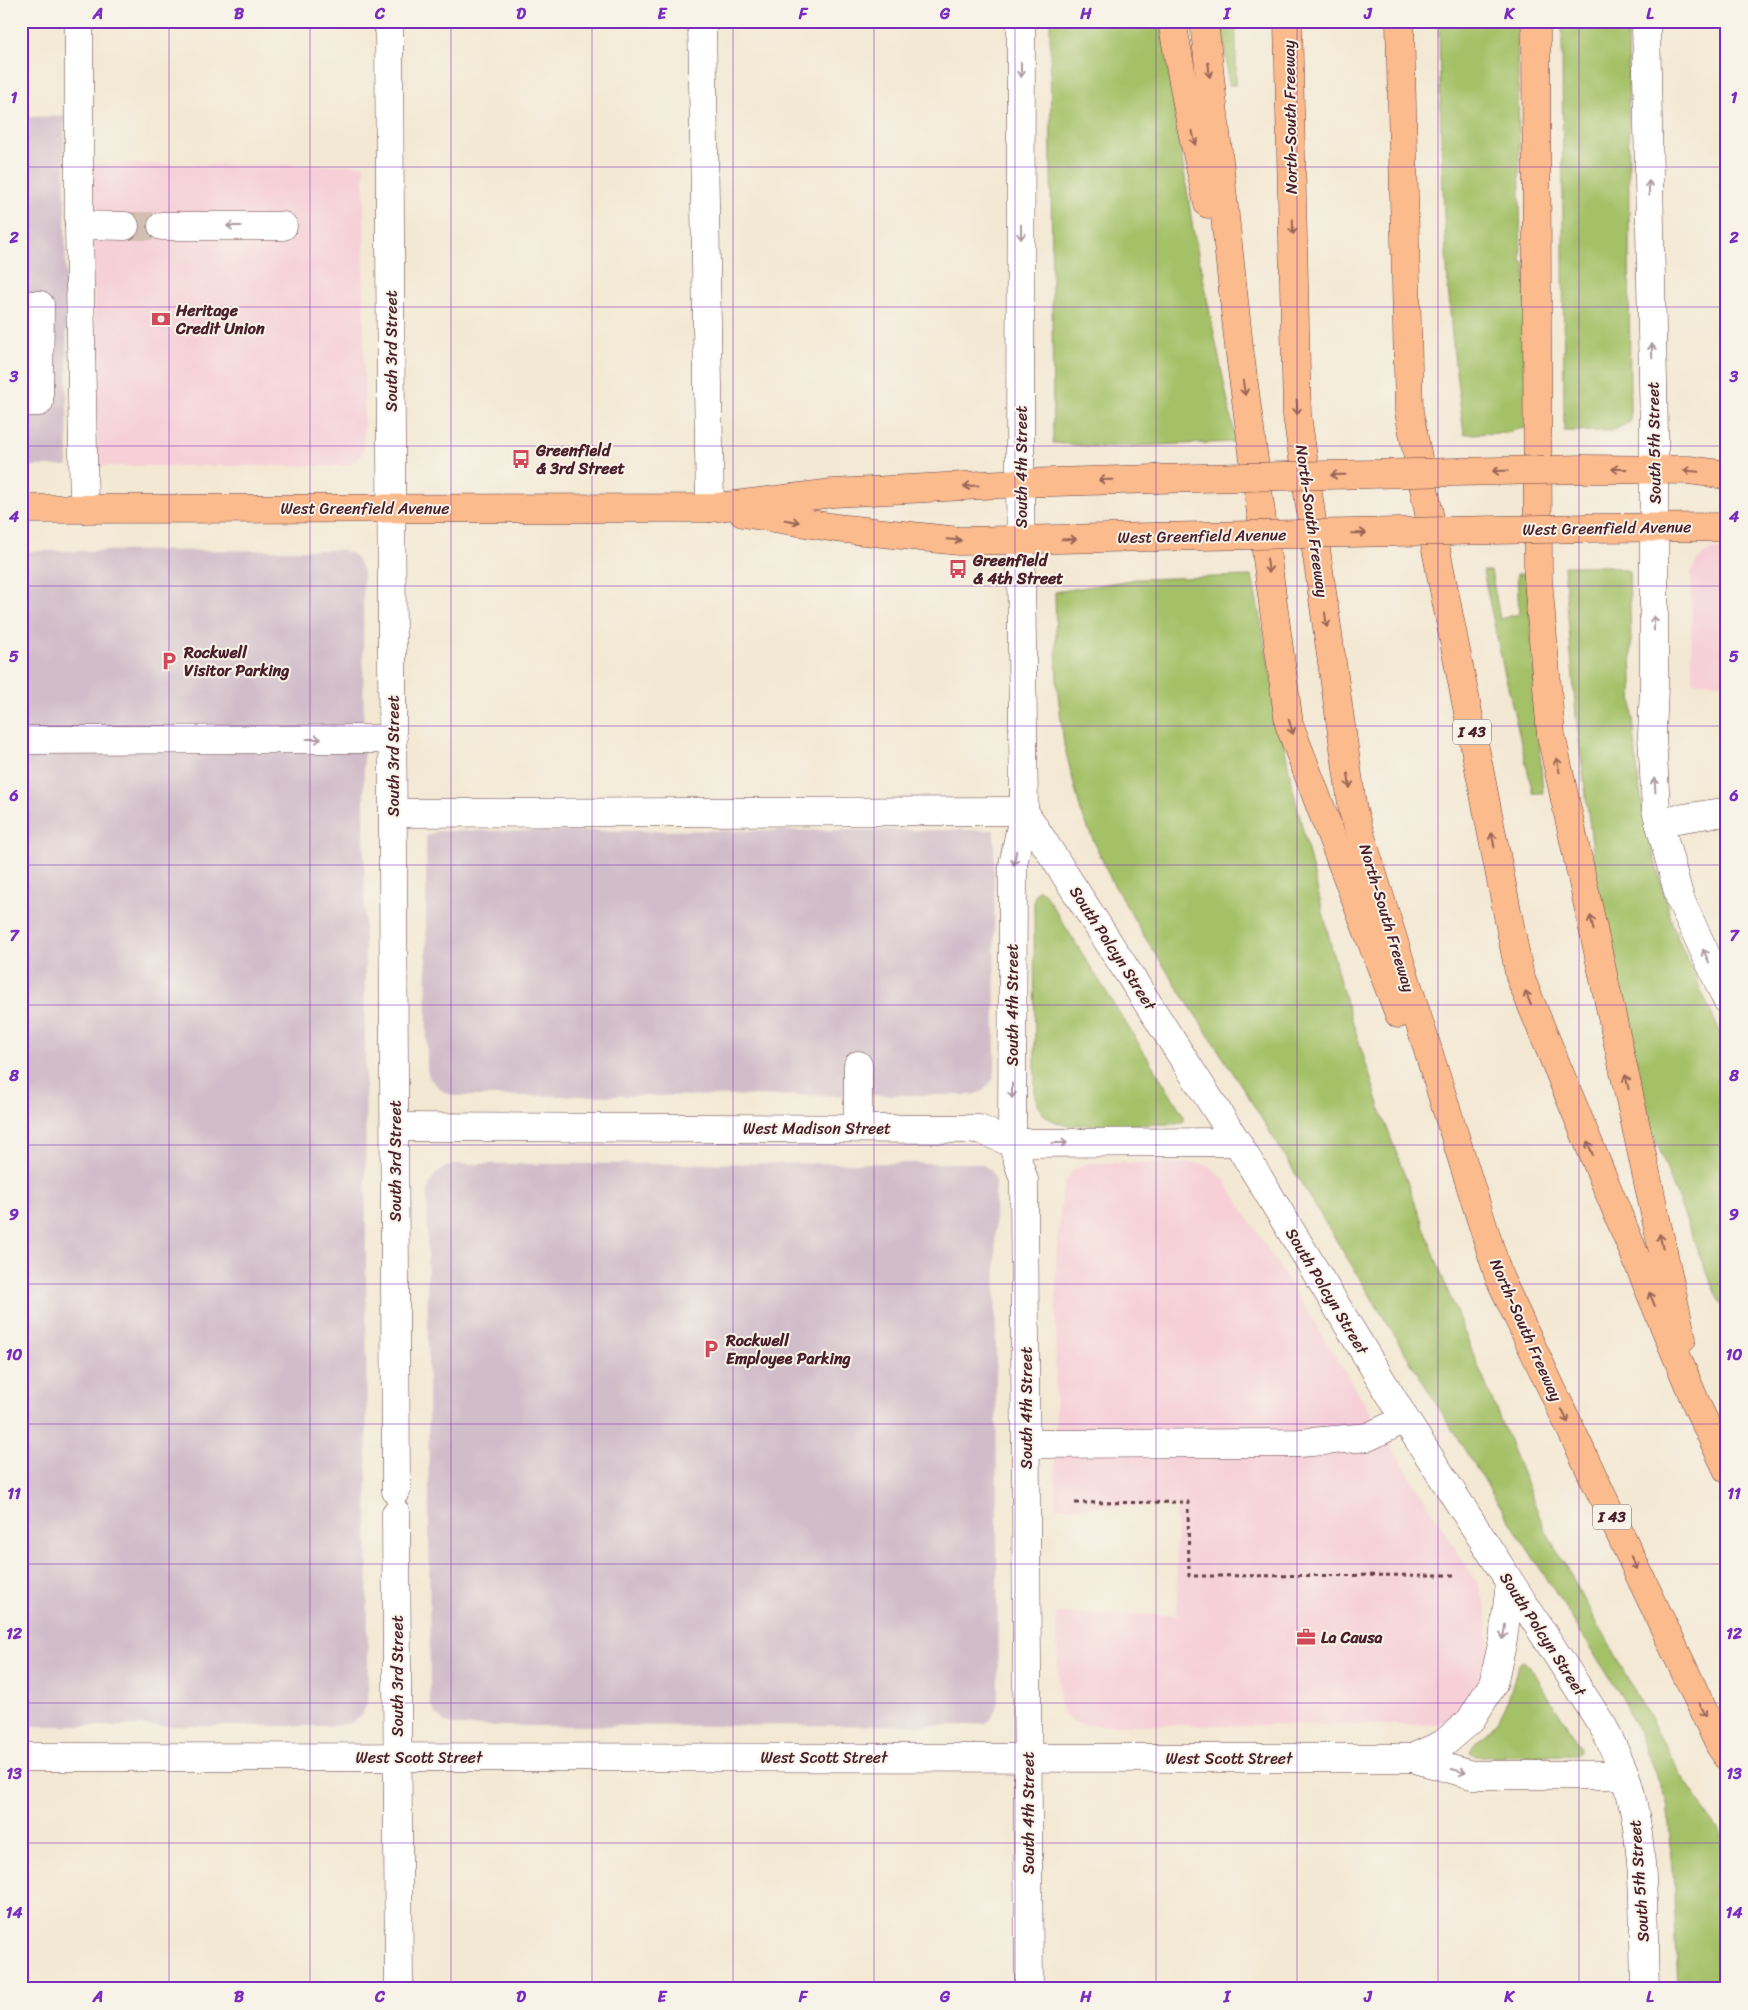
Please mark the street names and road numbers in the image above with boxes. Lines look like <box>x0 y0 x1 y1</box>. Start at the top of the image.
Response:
street label: North-South Freeway <box>1274 39 1306 194</box>
street label: South 3rd Street <box>377 290 406 412</box>
street label: South 5th Street <box>1638 382 1670 504</box>
street label: South 4th Street <box>1007 406 1036 528</box>
street label: North-South Freeway <box>1287 443 1337 600</box>
street label: West Greenfield Avenue <box>281 494 449 523</box>
street label: West Greenfield Avenue <box>1522 512 1692 544</box>
street label: West Greenfield Avenue <box>1117 520 1287 552</box>
street label: South 3rd Street <box>379 695 408 817</box>
road number: I 43 <box>1453 720 1491 744</box>
street label: North-South Freeway <box>1351 840 1424 997</box>
street label: South Polcyn Street <box>1062 880 1165 1017</box>
street label: South 4th Street <box>998 944 1027 1066</box>
street label: South 3rd Street <box>381 1100 410 1222</box>
street label: West Madison Street <box>743 1114 891 1143</box>
street label: South Polcyn Street <box>1278 1222 1377 1361</box>
street label: North-South Freeway <box>1481 1254 1571 1407</box>
street label: South 4th Street <box>1012 1347 1041 1469</box>
road number: I 43 <box>1593 1504 1631 1530</box>
street label: South Polcyn Street <box>1492 1566 1595 1703</box>
street label: South 3rd Street <box>383 1615 412 1737</box>
street label: West Scott Street <box>355 1743 483 1772</box>
street label: West Scott Street <box>760 1743 888 1772</box>
street label: West Scott Street <box>1165 1744 1293 1773</box>
street label: South 4th Street <box>1014 1752 1043 1874</box>
street label: South 5th Street <box>1620 1819 1658 1943</box>

